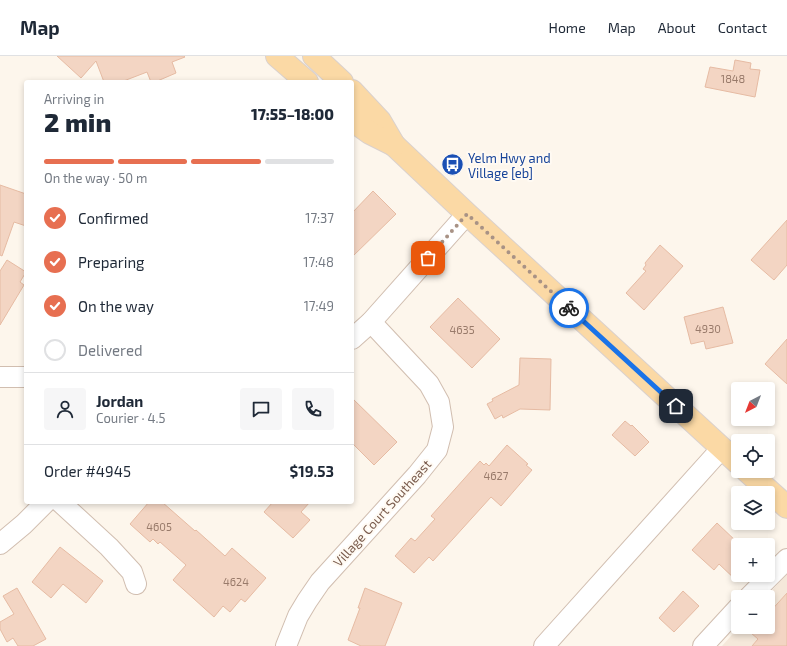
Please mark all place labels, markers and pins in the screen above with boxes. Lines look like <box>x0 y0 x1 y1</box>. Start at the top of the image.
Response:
place label: Yelm Hwy and Village [eb] <box>468 150 551 181</box>
bus stop icon: Yelm Hwy and Village [eb] <box>439 152 465 178</box>
pin <box>411 241 445 275</box>
pin <box>659 389 693 423</box>

